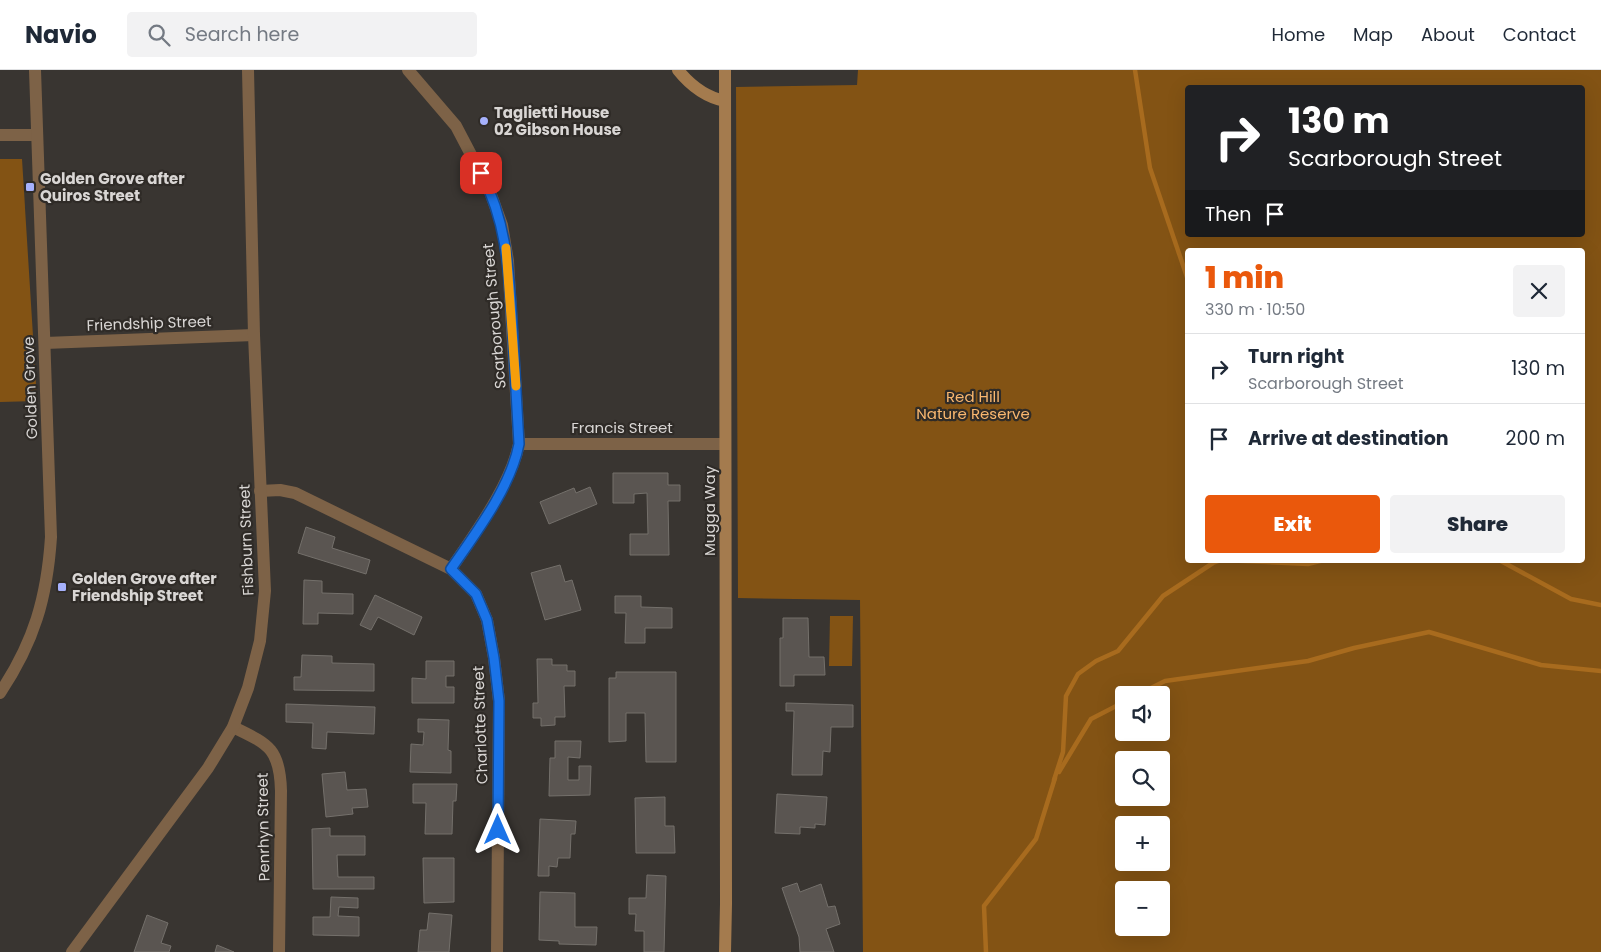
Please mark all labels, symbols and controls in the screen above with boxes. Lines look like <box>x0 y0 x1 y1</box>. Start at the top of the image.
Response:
search box <box>127 12 477 57</box>
text: Navio <box>25 18 97 51</box>
icon: search <box>145 21 173 49</box>
text: Search here <box>185 21 299 48</box>
text: Home <box>1271 22 1325 47</box>
text: Map <box>1353 22 1393 47</box>
text: About <box>1421 22 1475 47</box>
text: Contact <box>1503 22 1576 47</box>
text: 130 m <box>1288 96 1390 145</box>
place label: Taglietti House 02 Gibson House <box>494 102 621 140</box>
icon: right <box>1205 105 1270 170</box>
marker: Taglietti House 02 Gibson House <box>478 115 490 127</box>
text: Scarborough Street <box>1288 143 1502 174</box>
pin <box>460 152 502 194</box>
icon: arrive <box>467 159 495 187</box>
place label: Golden Grove after Quiros Street <box>40 168 185 206</box>
marker: Golden Grove after Quiros Street <box>24 181 36 193</box>
icon: arrive <box>1261 200 1289 228</box>
text: Then <box>1205 201 1251 228</box>
street label: Scarborough Street <box>477 242 511 390</box>
text: 1 min <box>1205 256 1284 299</box>
button: close <box>1513 265 1565 317</box>
text: 330 m · 10:50 <box>1205 298 1305 321</box>
street label: Friendship Street <box>86 310 212 336</box>
street label: Golden Grove <box>18 336 42 440</box>
text: Turn right <box>1248 343 1344 370</box>
icon: right <box>1205 355 1233 383</box>
text: 130 m <box>1511 355 1565 382</box>
text: Scarborough Street <box>1248 372 1404 395</box>
park label: Red Hill Nature Reserve <box>916 386 1030 424</box>
street label: Francis Street <box>571 417 673 438</box>
icon: arrive <box>1205 425 1233 453</box>
text: Arrive at destination <box>1248 425 1449 452</box>
text: 200 m <box>1506 425 1565 452</box>
street label: Mugga Way <box>699 465 720 556</box>
street label: Fishburn Street <box>234 484 258 596</box>
button: Exit <box>1205 495 1380 553</box>
button: Share <box>1390 495 1565 553</box>
place label: Golden Grove after Friendship Street <box>72 568 217 606</box>
marker: Golden Grove after Friendship Street <box>56 581 68 593</box>
street label: Charlotte Street <box>467 665 493 785</box>
map controls <box>1115 686 1170 936</box>
button: sound <box>1115 686 1170 741</box>
button: search <box>1115 751 1170 806</box>
street label: Penrhyn Street <box>252 772 274 882</box>
position arrow <box>471 803 523 855</box>
button: + <box>1115 816 1170 871</box>
button: − <box>1115 881 1170 936</box>

